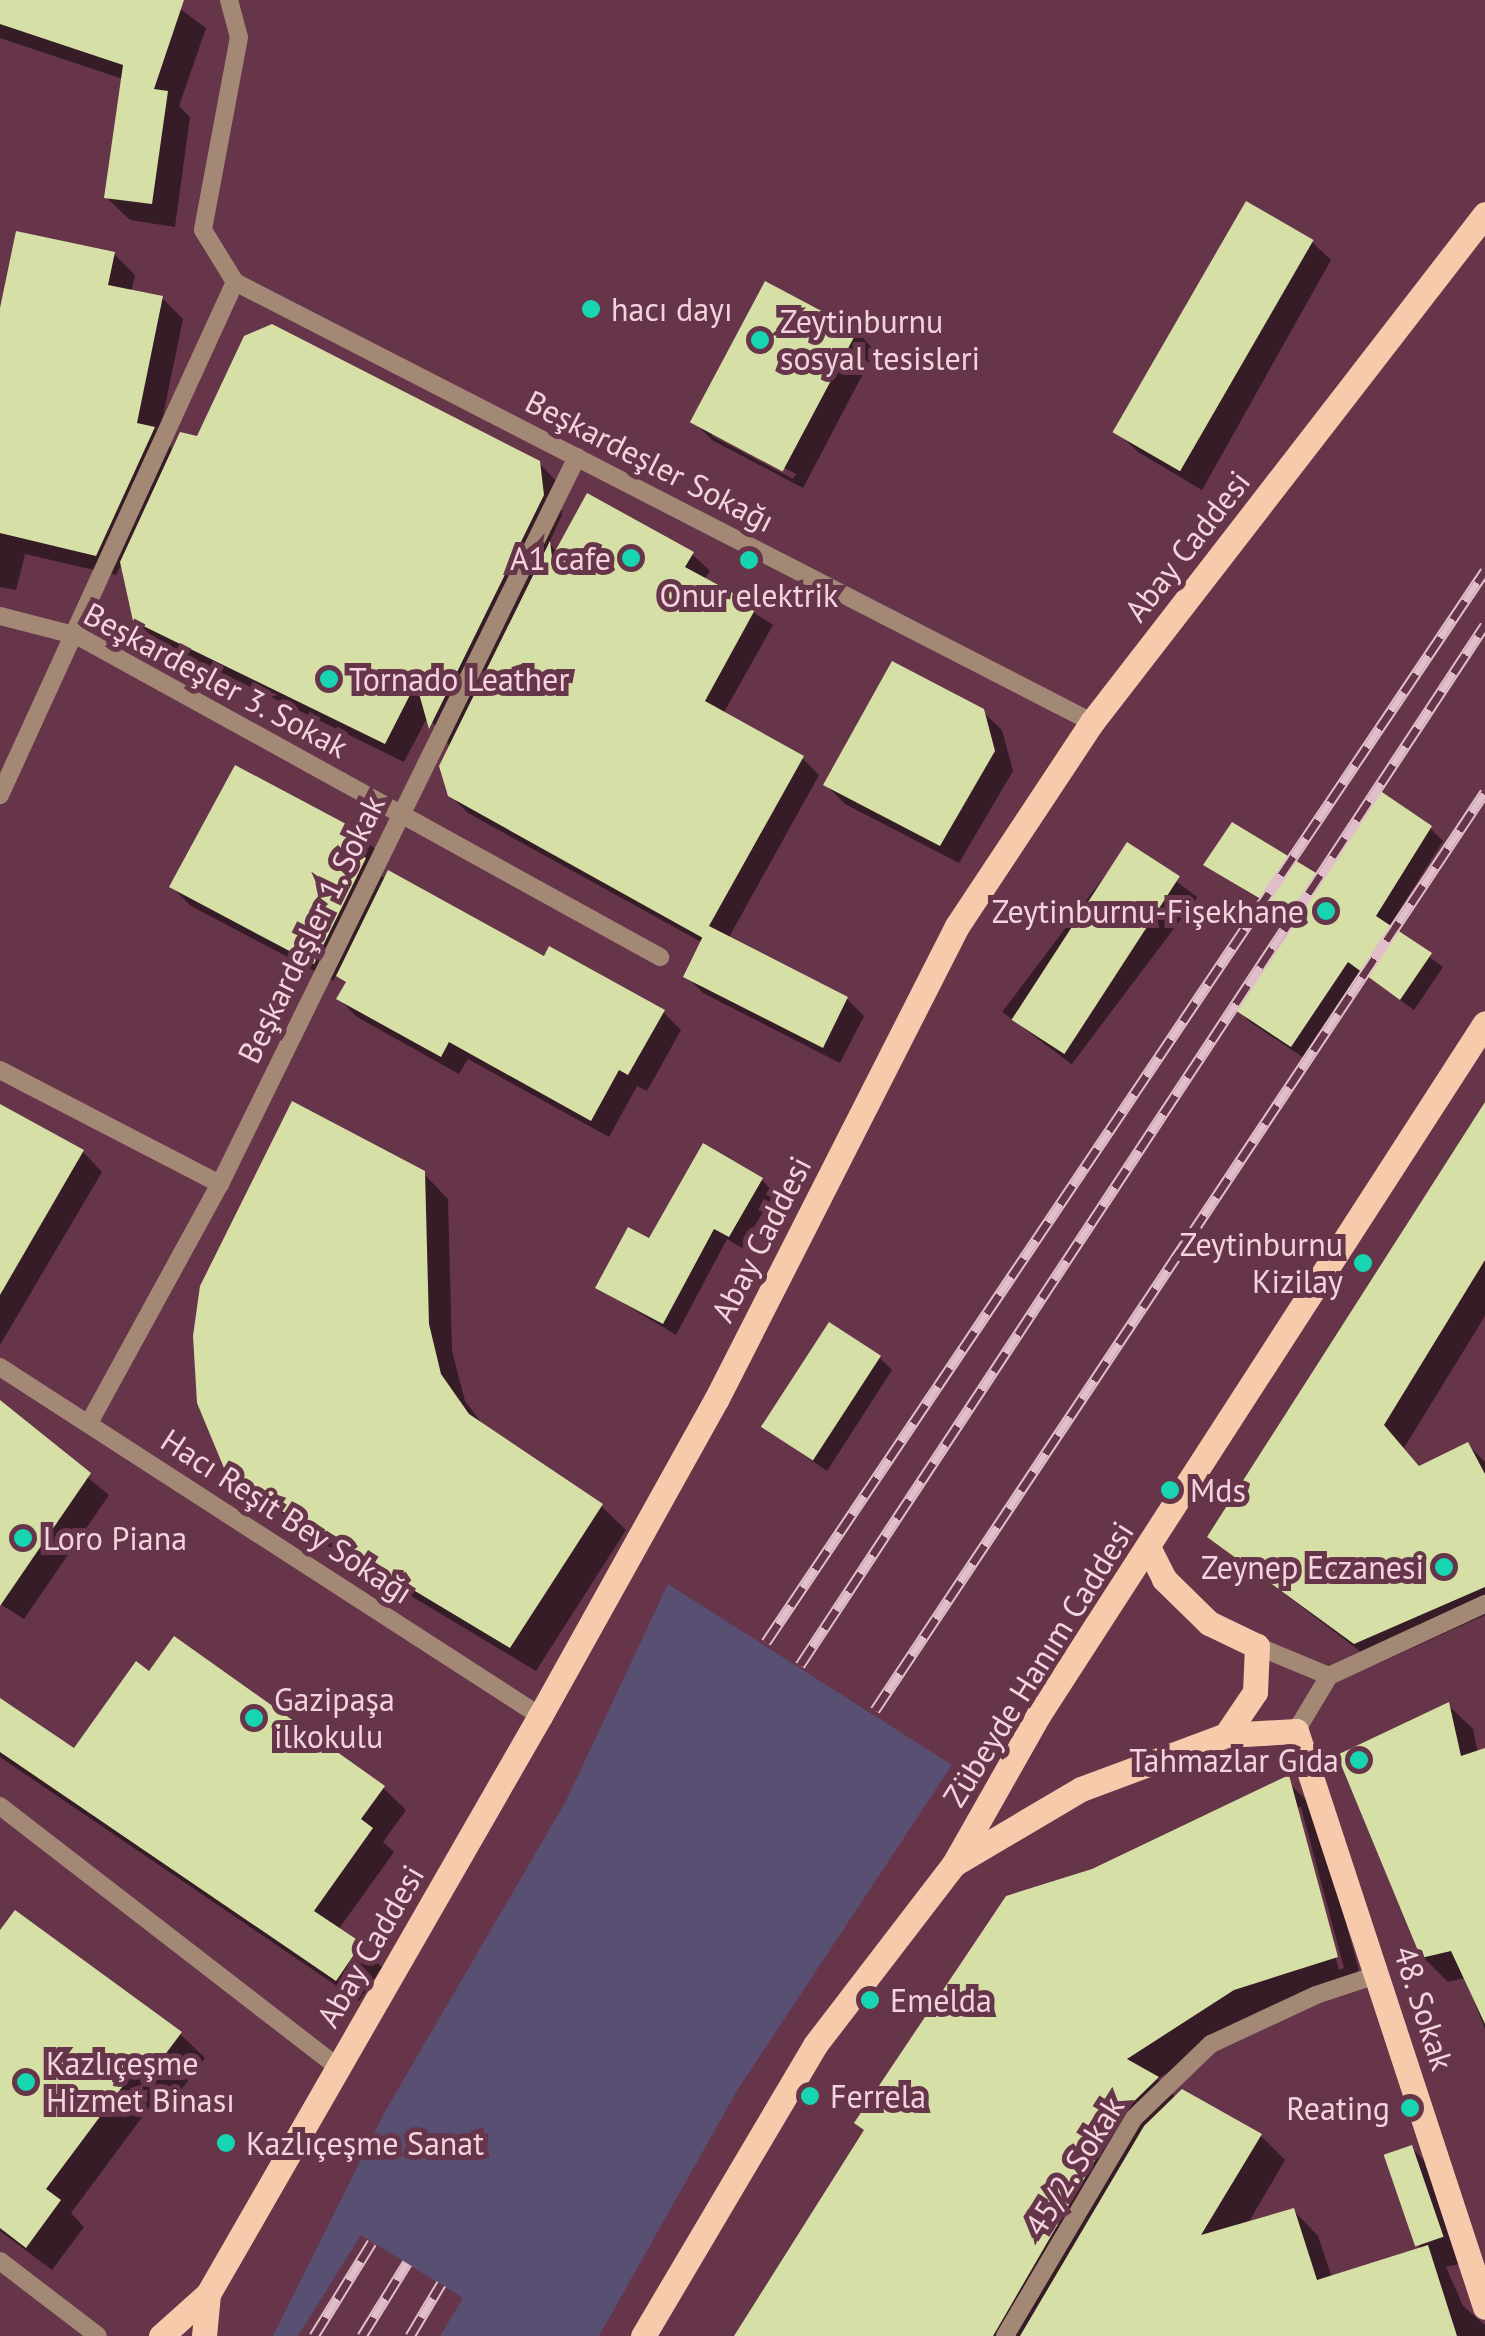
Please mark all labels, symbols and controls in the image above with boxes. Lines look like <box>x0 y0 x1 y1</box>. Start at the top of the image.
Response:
place label: hacı dayı <box>611 290 733 328</box>
marker: hacı dayı <box>580 298 602 320</box>
place label: Zeytinburnu sosyal tesisleri <box>780 303 980 378</box>
marker: Zeytinburnu sosyal tesisleri <box>749 329 771 351</box>
street label: Beşkardeşler Sokağı <box>519 382 781 540</box>
street label: Abay Caddesi <box>1116 463 1258 629</box>
place label: A1 cafe <box>510 539 611 577</box>
marker: A1 cafe <box>620 547 642 569</box>
marker: Onur elektrik <box>738 549 760 571</box>
place label: Onur elektrik <box>660 576 838 614</box>
street label: Beşkardeşler 3. Sokak <box>76 594 356 766</box>
place label: Tornado Leather <box>349 660 569 698</box>
marker: Tornado Leather <box>318 668 340 690</box>
street label: Beşkardeşler 1. Sokak <box>229 788 393 1070</box>
place label: Zeytinburnu-Fişekhane <box>992 892 1304 930</box>
marker: Zeytinburnu-Fişekhane <box>1313 898 1339 924</box>
street label: Abay Caddesi <box>703 1149 819 1329</box>
place label: Zeytinburnu Kizilay <box>1180 1226 1343 1301</box>
marker: Zeytinburnu Kizilay <box>1352 1252 1374 1274</box>
street label: Hacı Reşit Bey Sokağı <box>154 1420 420 1612</box>
place label: Mds <box>1190 1471 1246 1509</box>
marker: Mds <box>1159 1479 1181 1501</box>
street label: Zübeyde Hanım Caddesi <box>935 1514 1141 1814</box>
place label: Loro Piana <box>43 1519 187 1557</box>
marker: Loro Piana <box>12 1527 34 1549</box>
place label: Zeynep Eczanesi <box>1201 1548 1424 1586</box>
marker: Zeynep Eczanesi <box>1433 1556 1455 1578</box>
place label: Gazipaşa ilkokulu <box>274 1681 395 1756</box>
marker: Gazipaşa ilkokulu <box>243 1707 265 1729</box>
place label: Tahmazlar Gıda <box>1129 1741 1339 1779</box>
marker: Tahmazlar Gıda <box>1348 1749 1370 1771</box>
street label: Abay Caddesi <box>308 1858 432 2034</box>
street label: 48. Sokak <box>1386 1940 1462 2076</box>
place label: Emelda <box>890 1981 992 2019</box>
marker: Emelda <box>859 1989 881 2011</box>
place label: Kazlıçeşme Hizmet Binası <box>46 2045 235 2120</box>
marker: Kazlıçeşme Hizmet Binası <box>15 2071 37 2093</box>
place label: Ferrela <box>830 2077 926 2115</box>
marker: Ferrela <box>799 2085 821 2107</box>
street label: 45/2. Sokak <box>1015 2088 1133 2244</box>
place label: Reating <box>1286 2089 1390 2127</box>
marker: Reating <box>1399 2097 1421 2119</box>
place label: Kazlıçeşme Sanat <box>246 2124 484 2162</box>
marker: Kazlıçeşme Sanat <box>215 2132 237 2154</box>

